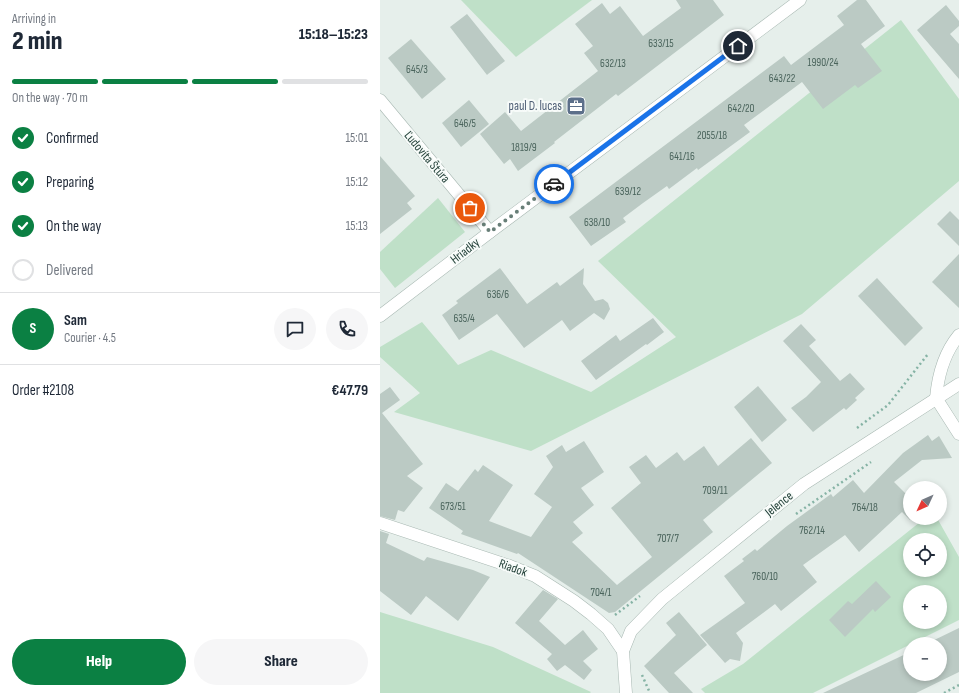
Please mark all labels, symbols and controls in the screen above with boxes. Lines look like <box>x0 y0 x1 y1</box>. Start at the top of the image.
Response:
text: Arriving in <box>12 11 56 27</box>
text: 15:18–15:23 <box>299 25 368 44</box>
text: 2 min <box>12 26 62 57</box>
pin <box>721 29 755 63</box>
icon: home <box>727 35 749 57</box>
house number: 633/15 <box>648 37 674 50</box>
house number: 1990/24 <box>808 56 839 69</box>
house number: 632/13 <box>600 57 626 70</box>
house number: 645/3 <box>406 63 428 76</box>
house number: 643/22 <box>769 72 796 85</box>
text: On the way · 70 m <box>12 90 88 106</box>
office icon: paul D. lucas <box>565 95 587 117</box>
place label: paul D. lucas <box>509 98 562 114</box>
house number: 642/20 <box>727 102 755 115</box>
house number: 646/5 <box>454 117 476 130</box>
icon: check <box>12 127 34 149</box>
street label: Ľudovíta Štúra <box>401 127 454 186</box>
text: Confirmed <box>46 129 99 148</box>
house number: 2055/18 <box>697 129 727 142</box>
text: 15:01 <box>345 130 368 146</box>
house number: 1819/9 <box>511 141 537 154</box>
house number: 641/16 <box>669 150 695 163</box>
courier <box>534 164 574 204</box>
icon: check <box>12 171 34 193</box>
text: Preparing <box>46 173 94 192</box>
icon: car <box>543 173 565 195</box>
text: 15:12 <box>346 174 368 190</box>
house number: 639/12 <box>615 185 641 198</box>
pin <box>453 191 487 225</box>
icon: bag <box>459 197 481 219</box>
icon: check <box>12 215 34 237</box>
house number: 638/10 <box>584 216 610 229</box>
text: On the way <box>46 217 101 236</box>
text: 15:13 <box>346 218 368 234</box>
street label: Hriadky <box>447 234 483 268</box>
text: Delivered <box>46 261 93 280</box>
house number: 636/6 <box>487 288 509 301</box>
button: chat <box>274 308 316 350</box>
button: phone <box>326 308 368 350</box>
text: Sam <box>64 311 87 330</box>
house number: 635/4 <box>453 312 475 325</box>
text: S <box>30 319 36 338</box>
text: Courier · 4.5 <box>64 330 116 346</box>
text: Order #2108 <box>12 381 74 400</box>
text: €47.79 <box>331 381 368 400</box>
north arrow <box>903 481 947 525</box>
map controls <box>903 481 947 681</box>
house number: 709/11 <box>702 484 728 497</box>
street label: Jelence <box>761 488 796 521</box>
house number: 673/51 <box>440 500 466 513</box>
house number: 764/18 <box>852 501 878 514</box>
house number: 762/14 <box>799 524 825 537</box>
house number: 707/7 <box>657 532 679 545</box>
button: locate <box>903 533 947 577</box>
street label: Riadok <box>497 555 529 581</box>
house number: 760/10 <box>752 570 778 583</box>
button: + <box>903 585 947 629</box>
house number: 704/1 <box>591 586 612 599</box>
button: − <box>903 637 947 681</box>
button: Help <box>12 639 186 685</box>
button: Share <box>194 639 368 685</box>

